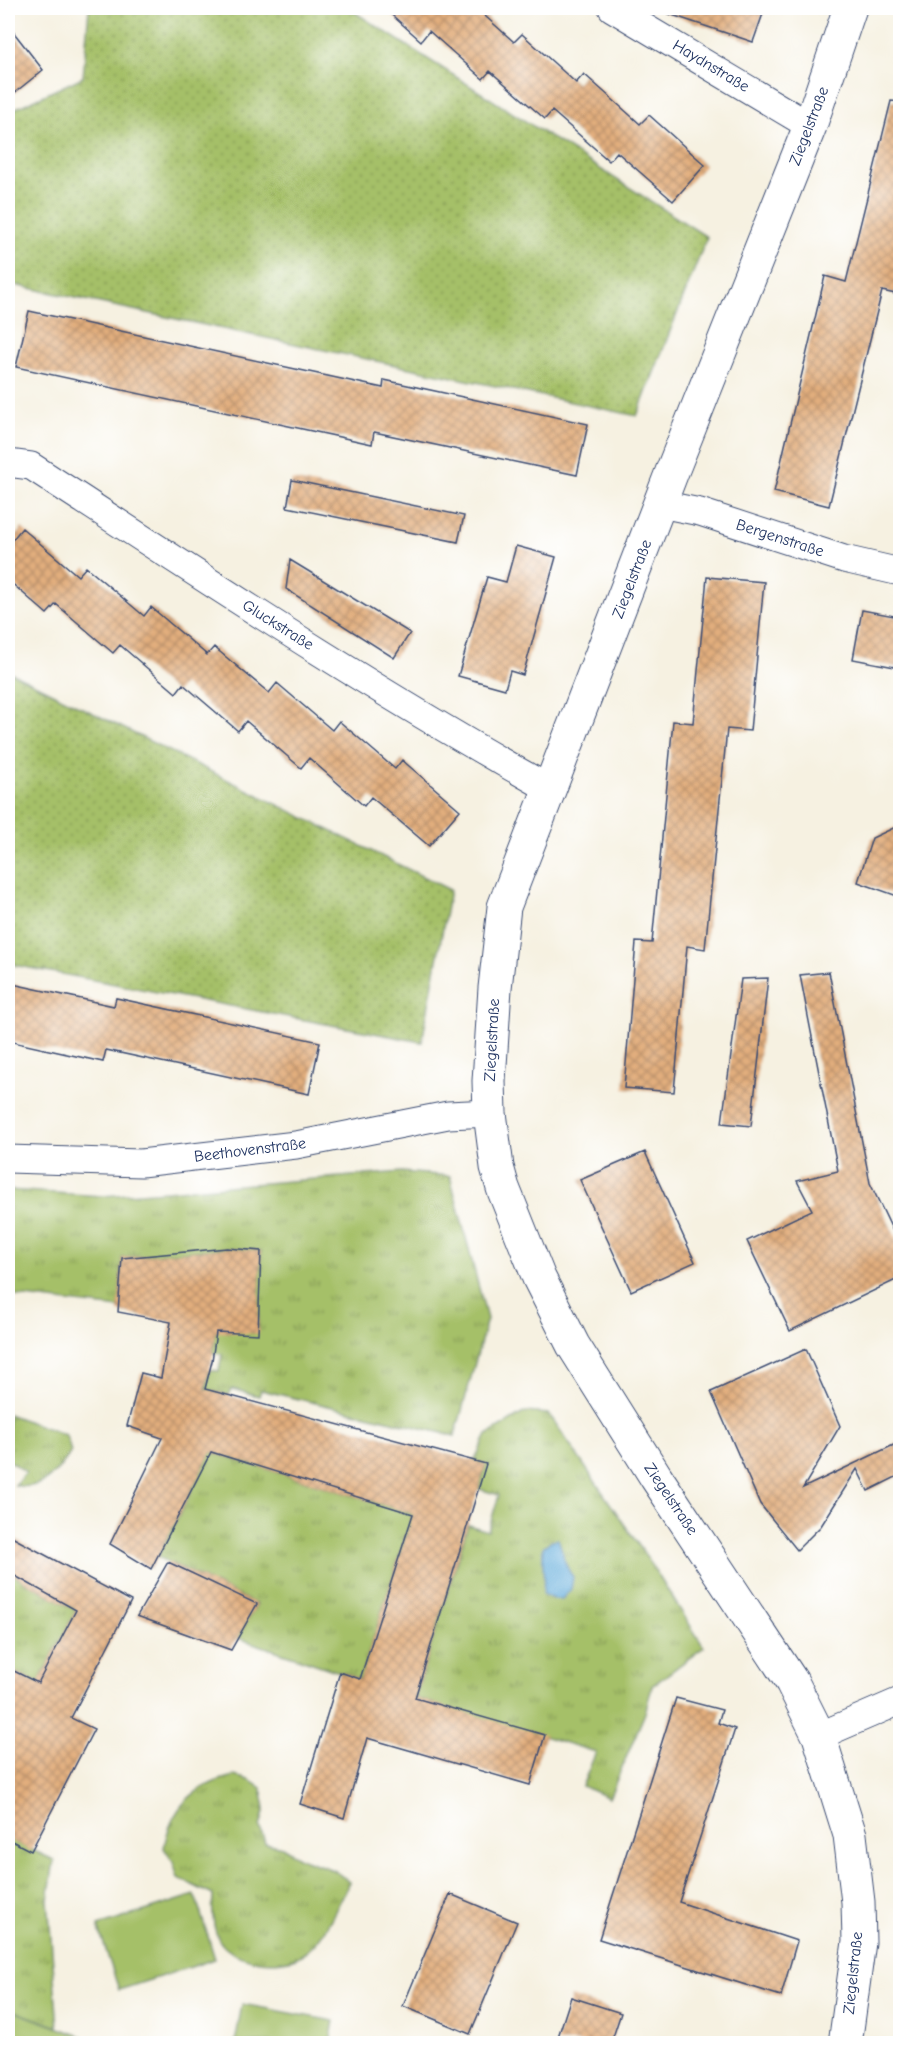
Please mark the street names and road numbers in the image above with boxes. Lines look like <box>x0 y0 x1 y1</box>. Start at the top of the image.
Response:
street label: Haydnstraße <box>669 36 753 96</box>
street label: Ziegelstraße <box>786 84 832 168</box>
street label: Bergenstraße <box>734 515 826 561</box>
street label: Ziegelstraße <box>609 537 655 621</box>
street label: Gluckstraße <box>239 596 317 654</box>
street label: Ziegelstraße <box>481 998 503 1082</box>
street label: Beethovenstraße <box>193 1134 307 1166</box>
street label: Ziegelstraße <box>640 1460 702 1538</box>
street label: Ziegelstraße <box>840 1931 866 2015</box>

